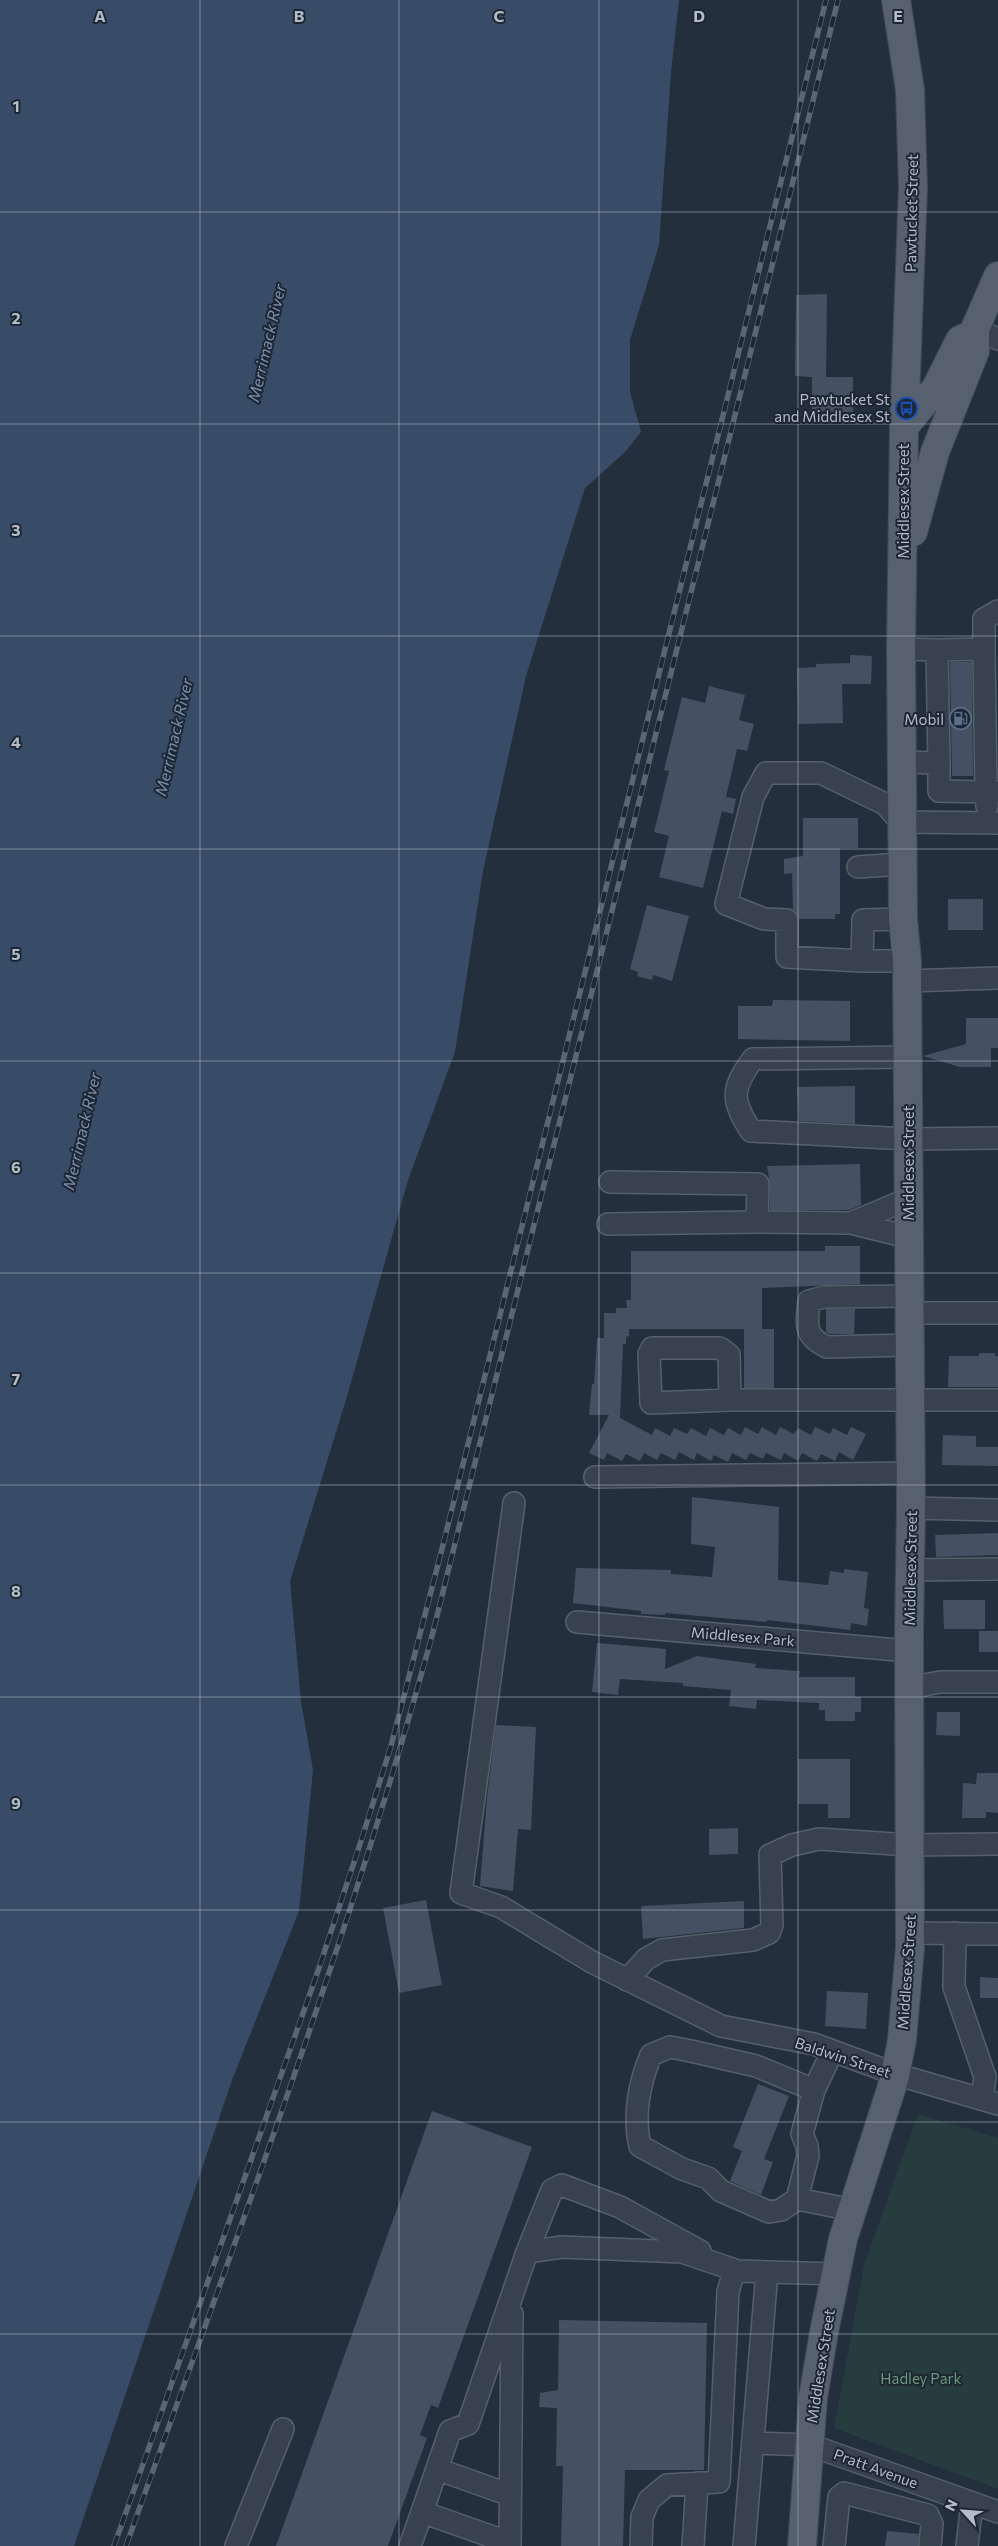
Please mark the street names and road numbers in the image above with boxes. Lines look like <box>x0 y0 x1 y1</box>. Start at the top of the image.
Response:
street label: Pawtucket Street <box>901 154 921 272</box>
street label: Middlesex Street <box>894 443 912 559</box>
street label: Middlesex Street <box>899 1105 917 1221</box>
street label: Middlesex Street <box>900 1510 920 1626</box>
street label: Middlesex Park <box>690 1622 796 1650</box>
street label: Middlesex Street <box>893 1914 919 2030</box>
street label: Baldwin Street <box>793 2033 893 2081</box>
street label: Middlesex Street <box>802 2308 838 2424</box>
street label: Pratt Avenue <box>831 2444 921 2492</box>

